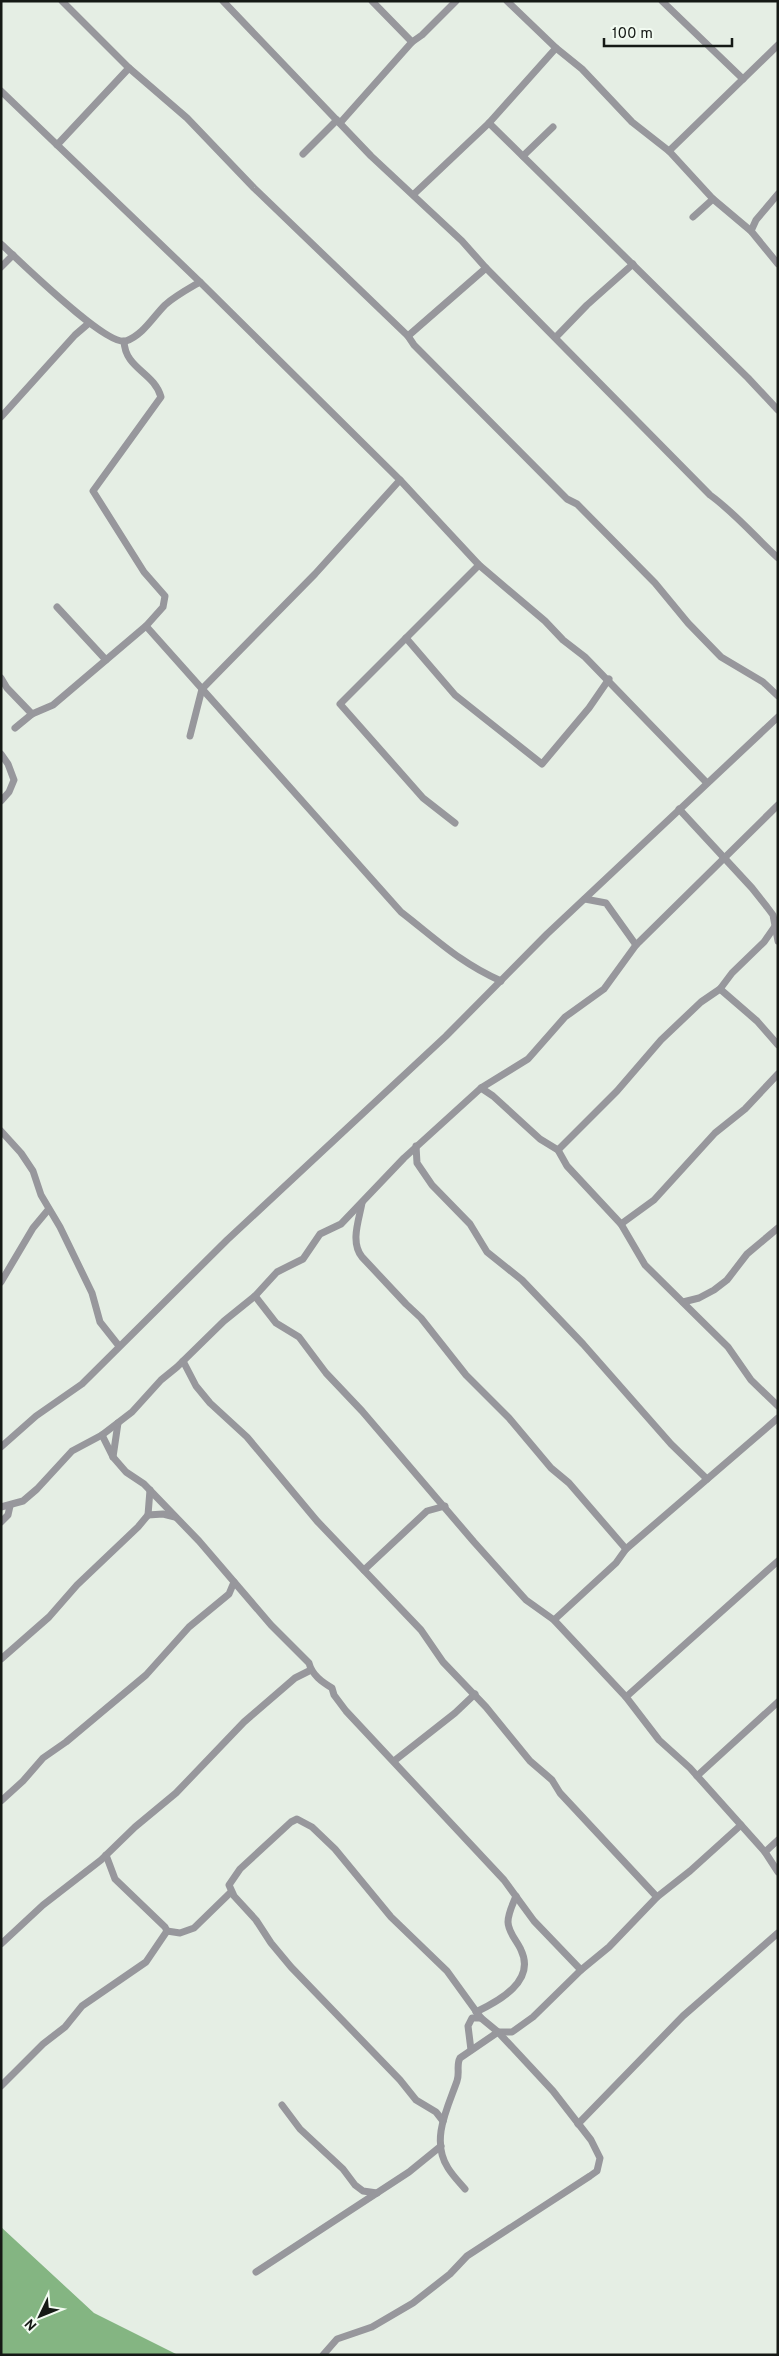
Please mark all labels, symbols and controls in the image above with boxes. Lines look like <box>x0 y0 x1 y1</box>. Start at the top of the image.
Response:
scale bar <box>604 15 732 47</box>
text: 100 m <box>612 25 653 44</box>
north arrow <box>15 2291 65 2341</box>
text: N <box>22 2314 41 2333</box>

